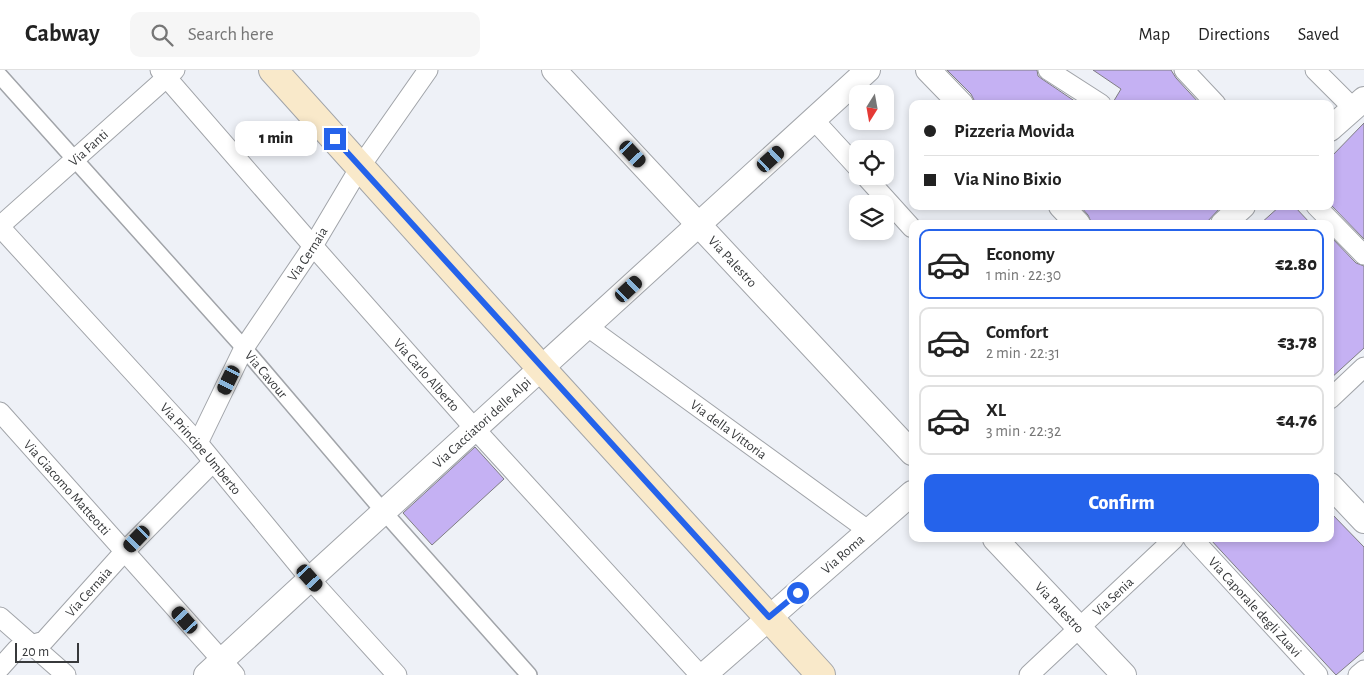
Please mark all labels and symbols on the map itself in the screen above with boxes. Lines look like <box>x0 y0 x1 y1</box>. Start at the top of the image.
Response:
north arrow <box>849 85 894 130</box>
callout: 1 min <box>235 122 318 156</box>
street label: Via Fanti <box>66 127 111 169</box>
route end <box>324 128 346 150</box>
car <box>617 138 648 170</box>
car <box>754 143 787 175</box>
street label: Via Cernaia <box>285 224 331 284</box>
street label: Via Palestro <box>705 234 759 291</box>
car <box>612 273 645 305</box>
street label: Via Carlo Alberto <box>390 336 462 414</box>
street label: Via Cavour <box>242 348 290 402</box>
car <box>215 363 242 397</box>
street label: Via Cacciatori delle Alpi <box>431 375 534 471</box>
street label: Via della Vittoria <box>687 398 769 463</box>
street label: Via Principe Umberto <box>157 401 243 498</box>
street label: Via Giacomo Matteotti <box>20 438 113 538</box>
car <box>121 523 152 555</box>
street label: Via Roma <box>819 532 868 577</box>
street label: Via Caporale degli Zuavi <box>1205 555 1304 660</box>
car <box>294 562 325 594</box>
street label: Via Cernaia <box>63 564 115 620</box>
street label: Via Senia <box>1091 574 1137 619</box>
street label: Via Palestro <box>1032 580 1086 636</box>
route start <box>787 582 809 604</box>
car <box>169 604 200 636</box>
scale bar <box>15 640 79 663</box>

